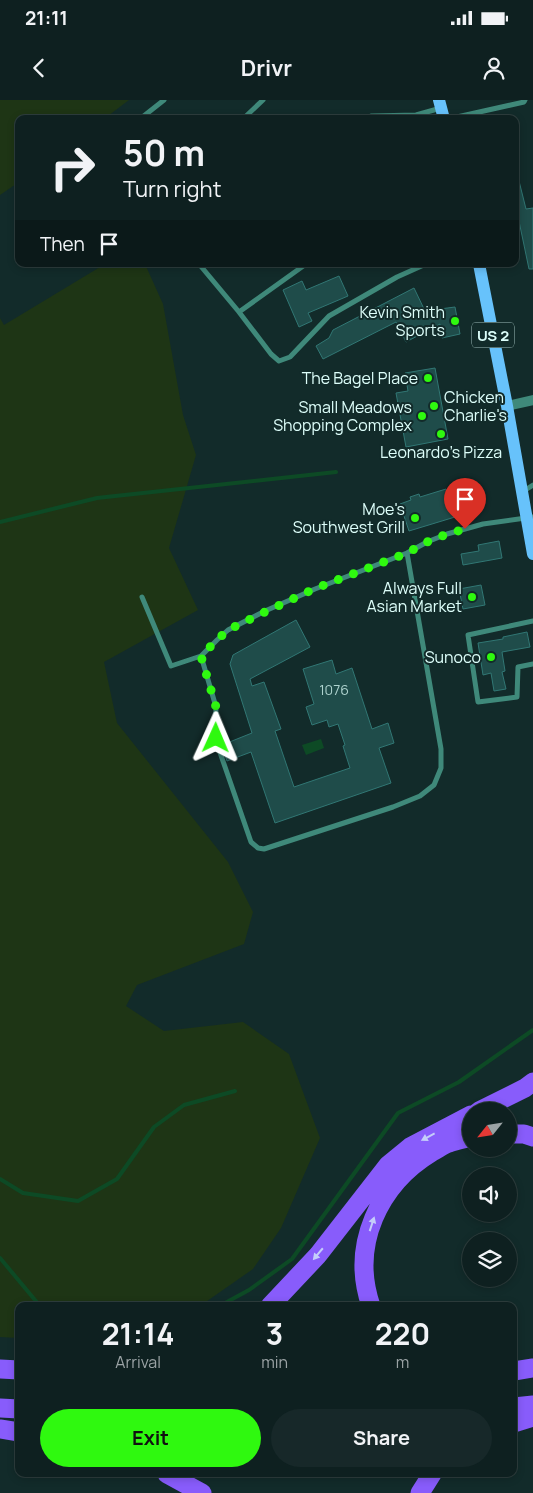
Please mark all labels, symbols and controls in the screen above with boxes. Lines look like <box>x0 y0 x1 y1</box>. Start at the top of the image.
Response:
text: 21:11 <box>25 5 68 31</box>
text: Drivr <box>241 53 292 83</box>
icon: back <box>25 54 53 82</box>
icon: person <box>480 54 508 82</box>
text: 50 m <box>123 129 205 177</box>
icon: right <box>40 135 105 200</box>
text: Turn right <box>123 174 221 204</box>
icon: arrive <box>95 230 123 258</box>
text: Then <box>40 231 85 257</box>
place label: Kevin Smith Sports <box>359 301 445 341</box>
marker: Kevin Smith Sports <box>449 315 461 327</box>
road number: US 2 <box>472 322 514 348</box>
place label: The Bagel Place <box>302 367 418 389</box>
marker: The Bagel Place <box>422 372 434 384</box>
place label: Chicken Charlie's <box>444 386 507 426</box>
place label: Small Meadows Shopping Complex <box>273 396 413 436</box>
marker: Chicken Charlie's <box>428 400 440 412</box>
marker: Small Meadows Shopping Complex <box>416 410 428 422</box>
marker: Leonardo's Pizza <box>435 428 447 440</box>
place label: Leonardo's Pizza <box>380 441 502 463</box>
pin <box>444 478 486 529</box>
icon: arrive <box>451 485 479 513</box>
place label: Moe's Southwest Grill <box>293 498 405 538</box>
marker: Moe's Southwest Grill <box>409 512 421 524</box>
place label: Always Full Asian Market <box>366 577 462 617</box>
marker: Always Full Asian Market <box>466 591 478 603</box>
place label: Sunoco <box>425 646 481 668</box>
marker: Sunoco <box>485 651 497 663</box>
house number: 1076 <box>319 680 349 699</box>
position arrow <box>189 711 241 763</box>
north arrow <box>462 1102 518 1158</box>
map controls <box>462 1102 517 1287</box>
one-way arrow <box>421 1133 435 1141</box>
button: sound <box>462 1167 517 1222</box>
one-way arrow <box>369 1217 376 1232</box>
button: layers <box>462 1232 517 1287</box>
one-way arrow <box>312 1248 324 1260</box>
text: 21:14 <box>102 1313 174 1354</box>
text: 3 <box>266 1313 283 1354</box>
text: 220 <box>375 1313 430 1354</box>
text: Arrival <box>115 1351 161 1373</box>
text: min <box>261 1351 288 1373</box>
text: m <box>396 1351 409 1373</box>
button: Exit <box>40 1409 261 1467</box>
button: Share <box>271 1409 492 1467</box>

